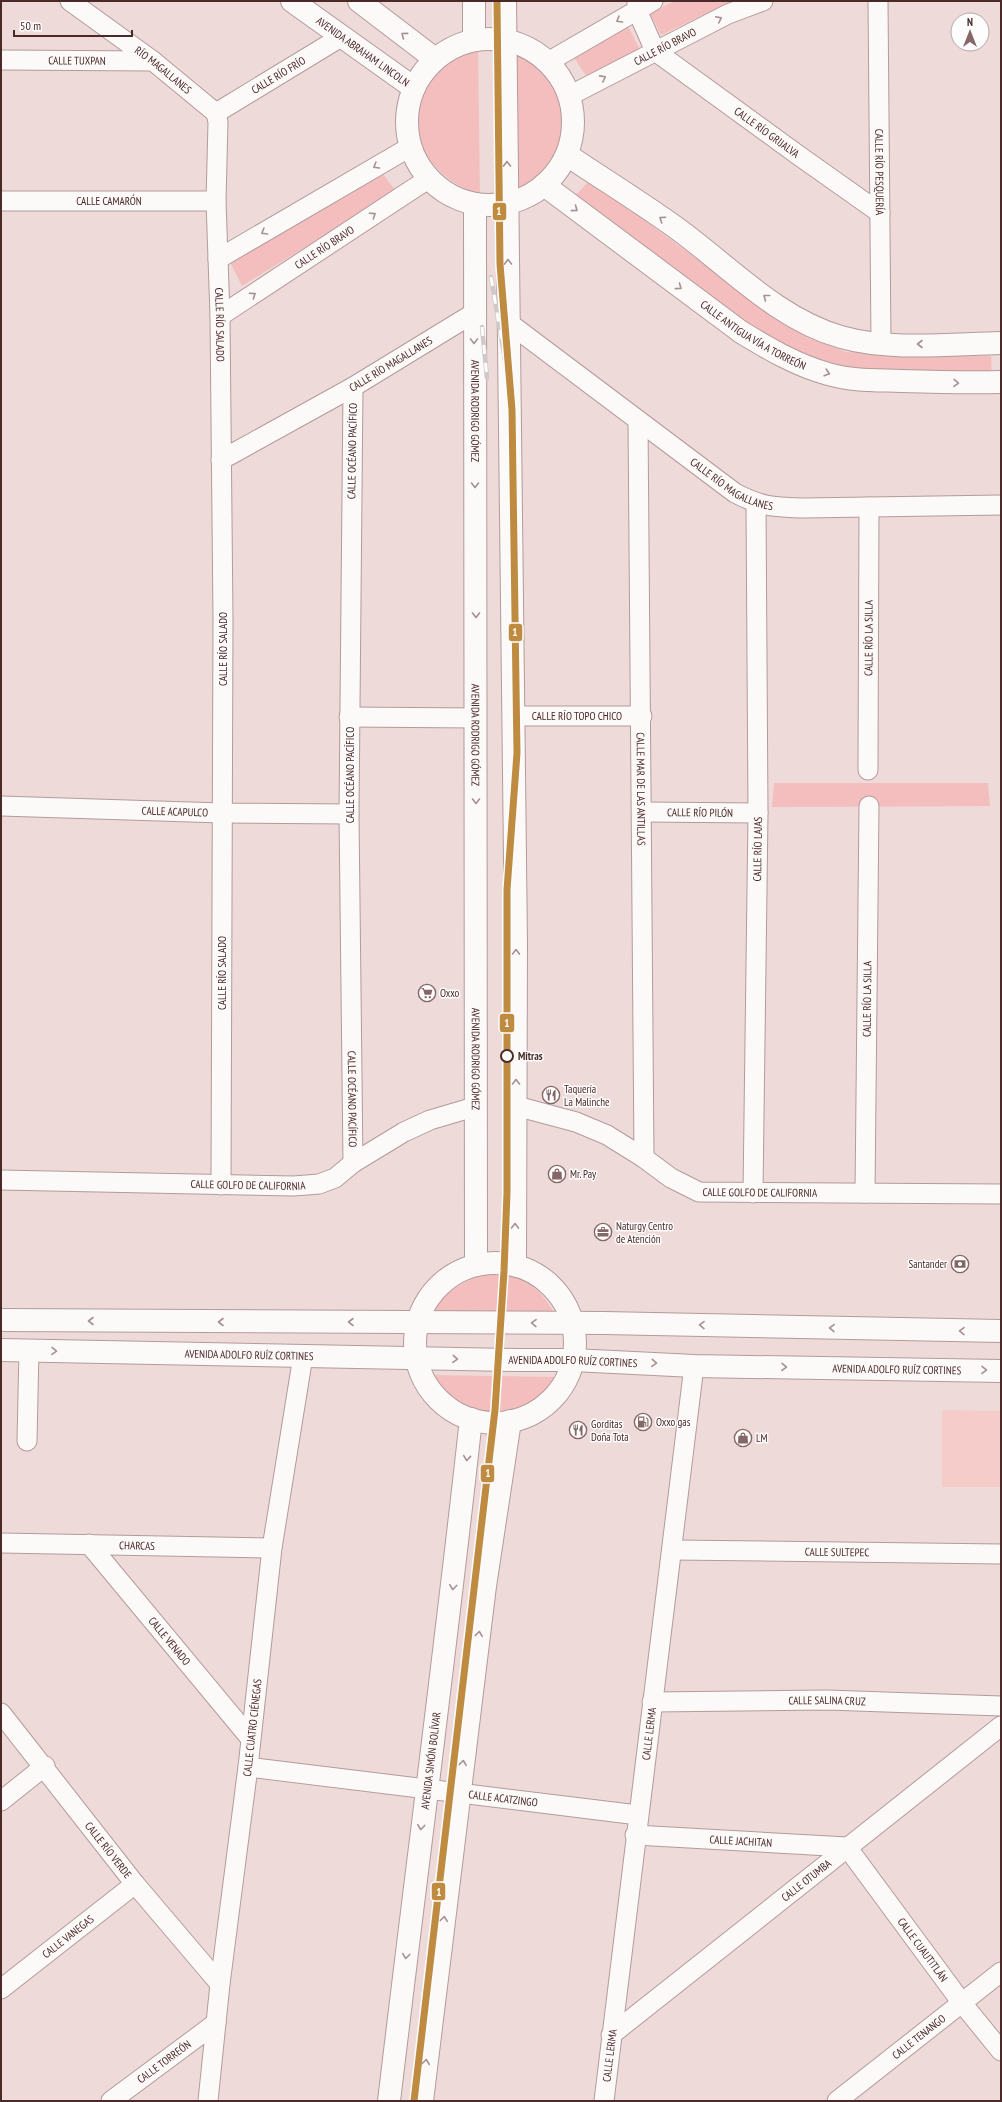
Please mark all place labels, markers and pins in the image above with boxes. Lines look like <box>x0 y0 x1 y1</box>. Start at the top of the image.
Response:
supermarket icon: Oxxo <box>417 983 437 1003</box>
place label: Oxxo <box>440 986 459 1000</box>
marker: Mitras <box>500 1049 514 1063</box>
place label: Mitras <box>518 1049 543 1063</box>
place label: Taquería La Malinche <box>564 1082 610 1109</box>
restaurant icon: Taquería La Malinche <box>541 1085 561 1105</box>
shop icon: Mr. Pay <box>547 1164 567 1184</box>
place label: Mr. Pay <box>570 1167 597 1181</box>
place label: Naturgy Centro de Atención <box>616 1219 673 1246</box>
office icon: Naturgy Centro de Atención <box>593 1222 613 1242</box>
bank icon: Santander <box>950 1254 970 1274</box>
place label: Santander <box>908 1257 947 1271</box>
fuel station icon: Oxxo gas <box>633 1412 653 1432</box>
place label: Oxxo gas <box>656 1415 691 1429</box>
place label: Gorditas Doña Tota <box>591 1417 629 1444</box>
restaurant icon: Gorditas Doña Tota <box>568 1420 588 1440</box>
shop icon: LM <box>733 1428 753 1448</box>
place label: LM <box>756 1431 768 1445</box>

